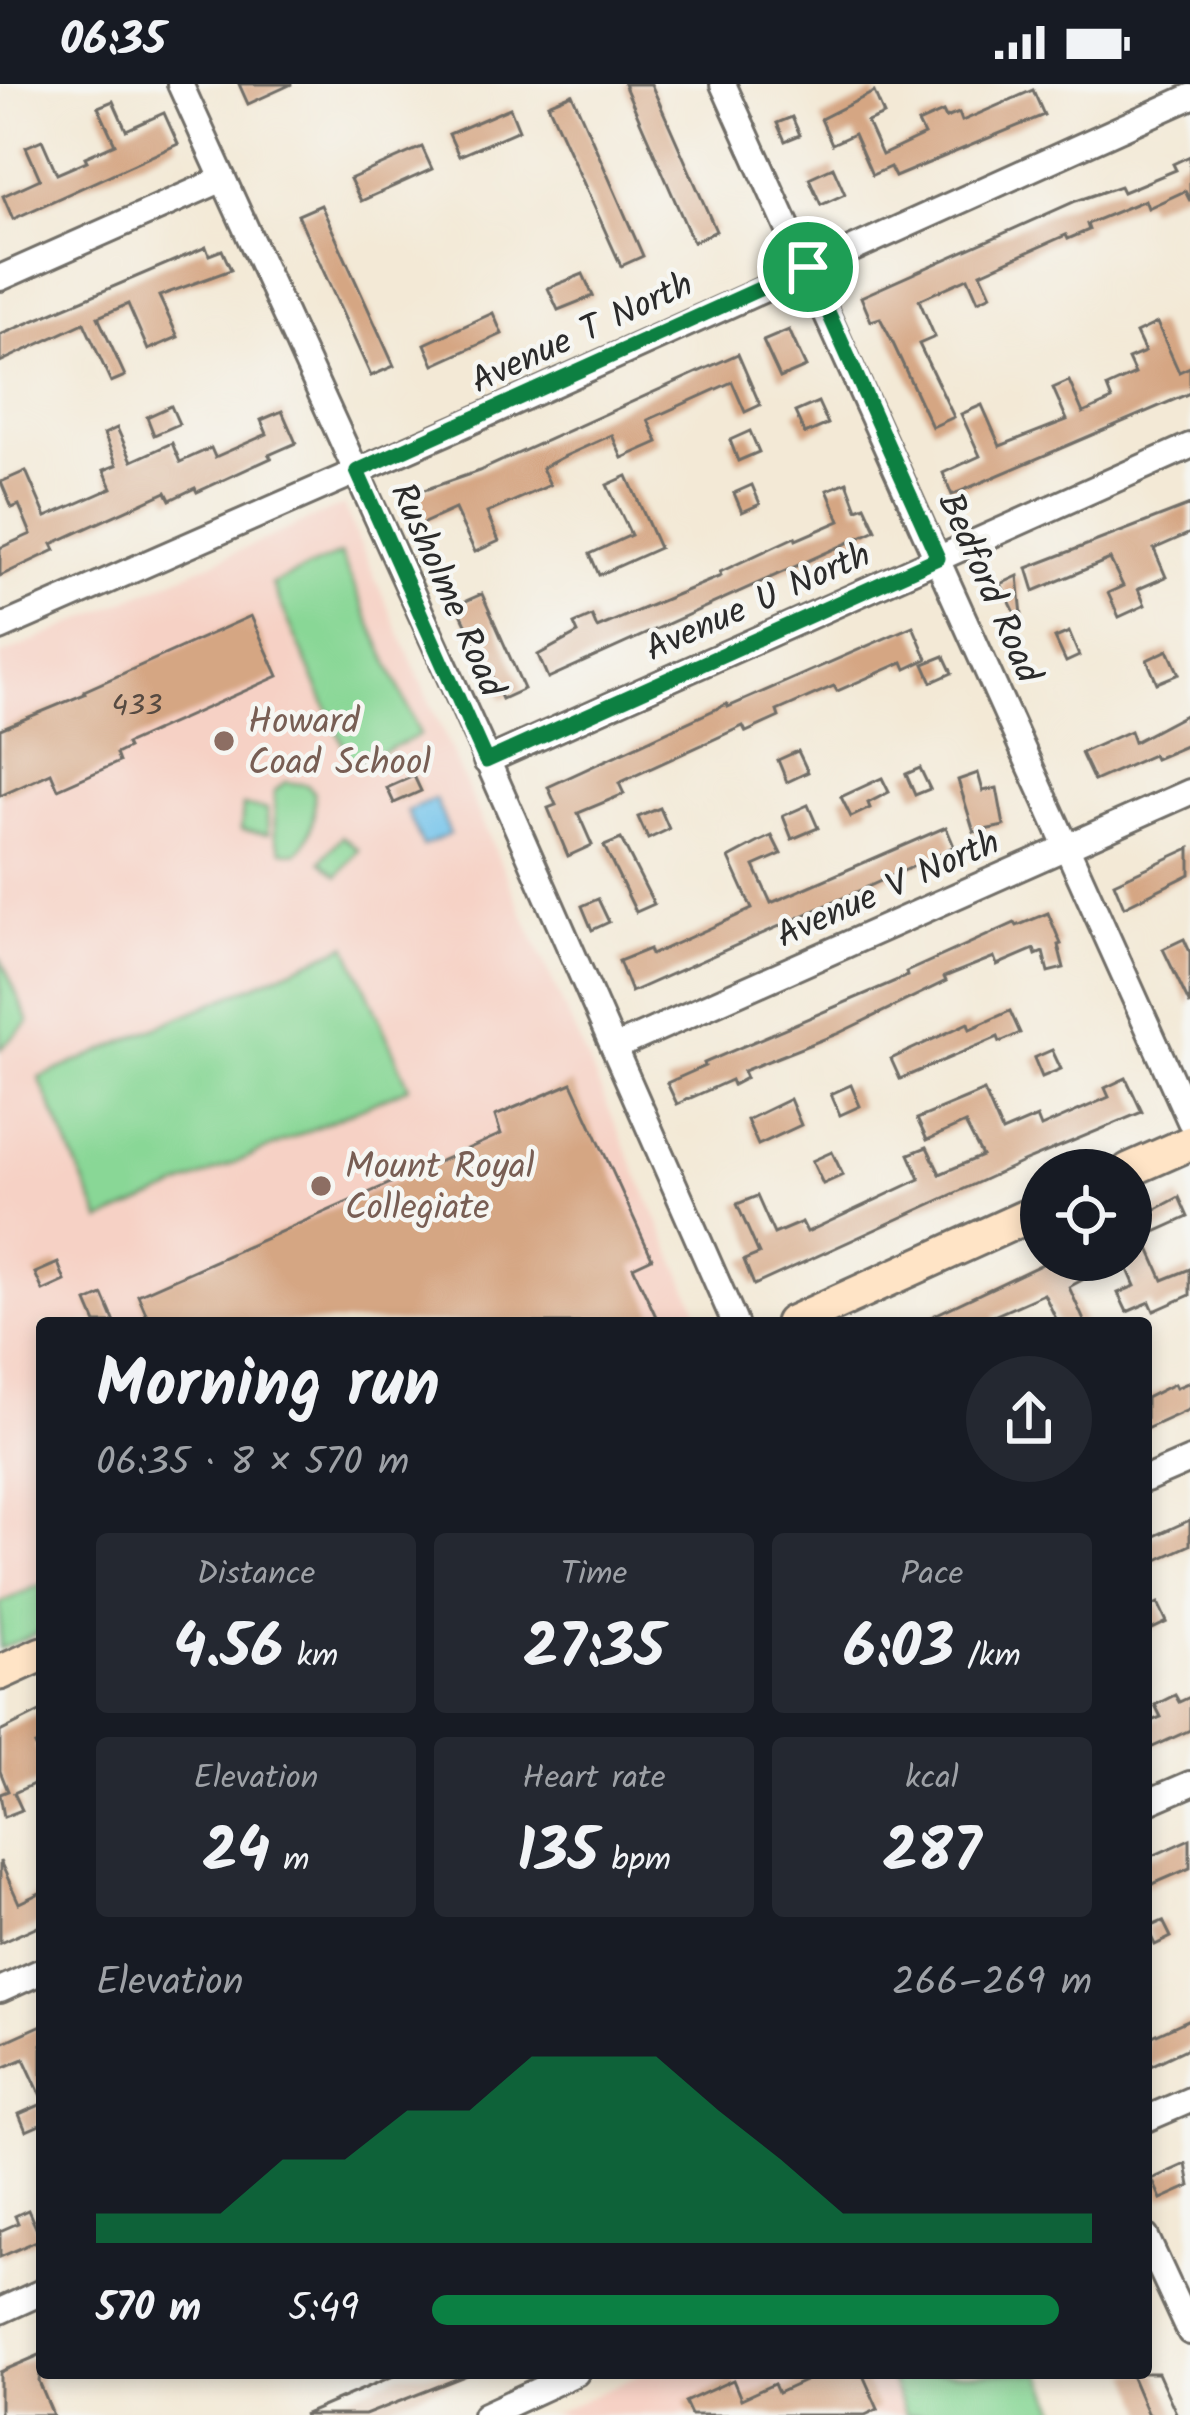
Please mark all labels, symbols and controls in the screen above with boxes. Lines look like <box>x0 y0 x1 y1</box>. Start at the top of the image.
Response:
text: 06:35 <box>60 6 166 78</box>
pin <box>757 216 859 318</box>
icon: arrive <box>775 234 841 300</box>
street label: Avenue T North <box>462 258 703 411</box>
street label: Rusholme Road <box>373 474 519 708</box>
street label: Bedford Road <box>920 484 1056 694</box>
street label: Avenue U North <box>636 528 881 678</box>
house number: 433 <box>112 683 162 731</box>
place label: Howard Coad School <box>248 695 431 793</box>
marker: Howard Coad School <box>211 728 237 754</box>
street label: Avenue V North <box>767 815 1010 965</box>
place label: Mount Royal Collegiate <box>345 1140 535 1238</box>
map controls <box>1020 1149 1152 1281</box>
button: locate <box>1020 1149 1152 1281</box>
marker: Mount Royal Collegiate <box>308 1173 334 1199</box>
text: Morning run <box>96 1335 440 1440</box>
button: share <box>966 1356 1092 1482</box>
text: 06:35 · 8 × 570 m <box>96 1433 409 1495</box>
text: Distance <box>197 1549 315 1602</box>
text: Time <box>561 1549 627 1602</box>
text: Pace <box>901 1549 963 1602</box>
text: 4.56 <box>174 1602 283 1698</box>
text: 27:35 <box>523 1602 665 1698</box>
text: 6:03 <box>843 1602 954 1698</box>
text: km <box>283 1631 338 1684</box>
text: /km <box>954 1631 1021 1684</box>
text: Elevation <box>194 1753 318 1806</box>
text: Heart rate <box>522 1753 666 1806</box>
text: kcal <box>905 1753 959 1806</box>
text: 24 <box>202 1806 270 1902</box>
text: 135 <box>517 1806 598 1902</box>
text: 287 <box>883 1806 981 1902</box>
text: m <box>270 1835 310 1888</box>
text: bpm <box>598 1835 671 1888</box>
text: Elevation <box>96 1953 244 2015</box>
text: 266–269 m <box>892 1953 1092 2015</box>
text: 570 m <box>96 2279 201 2341</box>
text: 5:49 <box>288 2279 359 2341</box>

